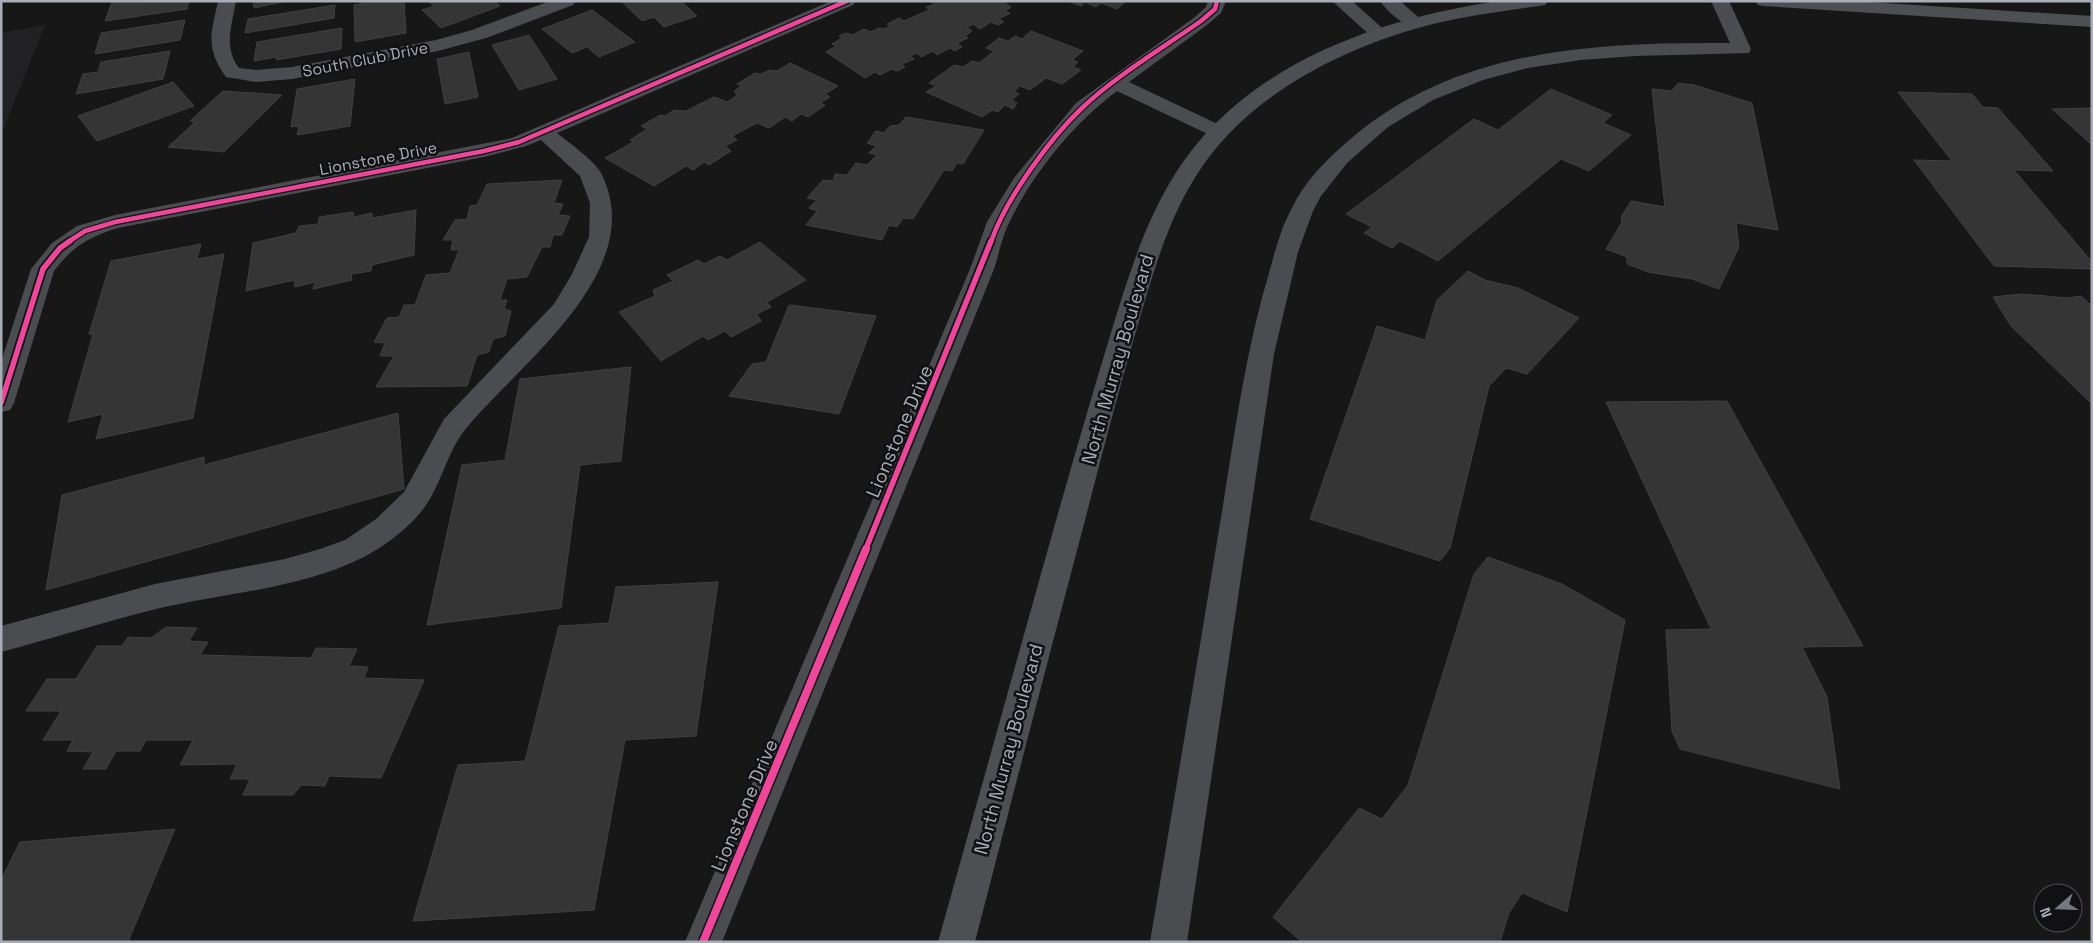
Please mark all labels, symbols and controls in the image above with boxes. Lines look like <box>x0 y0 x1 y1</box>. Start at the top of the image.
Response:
street label: South Club Drive <box>301 37 430 82</box>
street label: Lionstone Drive <box>318 137 439 180</box>
street label: North Murray Boulevard <box>1075 251 1159 467</box>
street label: Lionstone Drive <box>860 361 939 501</box>
street label: North Murray Boulevard <box>968 641 1049 857</box>
street label: Lionstone Drive <box>705 735 784 875</box>
north arrow <box>2033 883 2083 933</box>
text: N <box>2036 905 2056 920</box>

